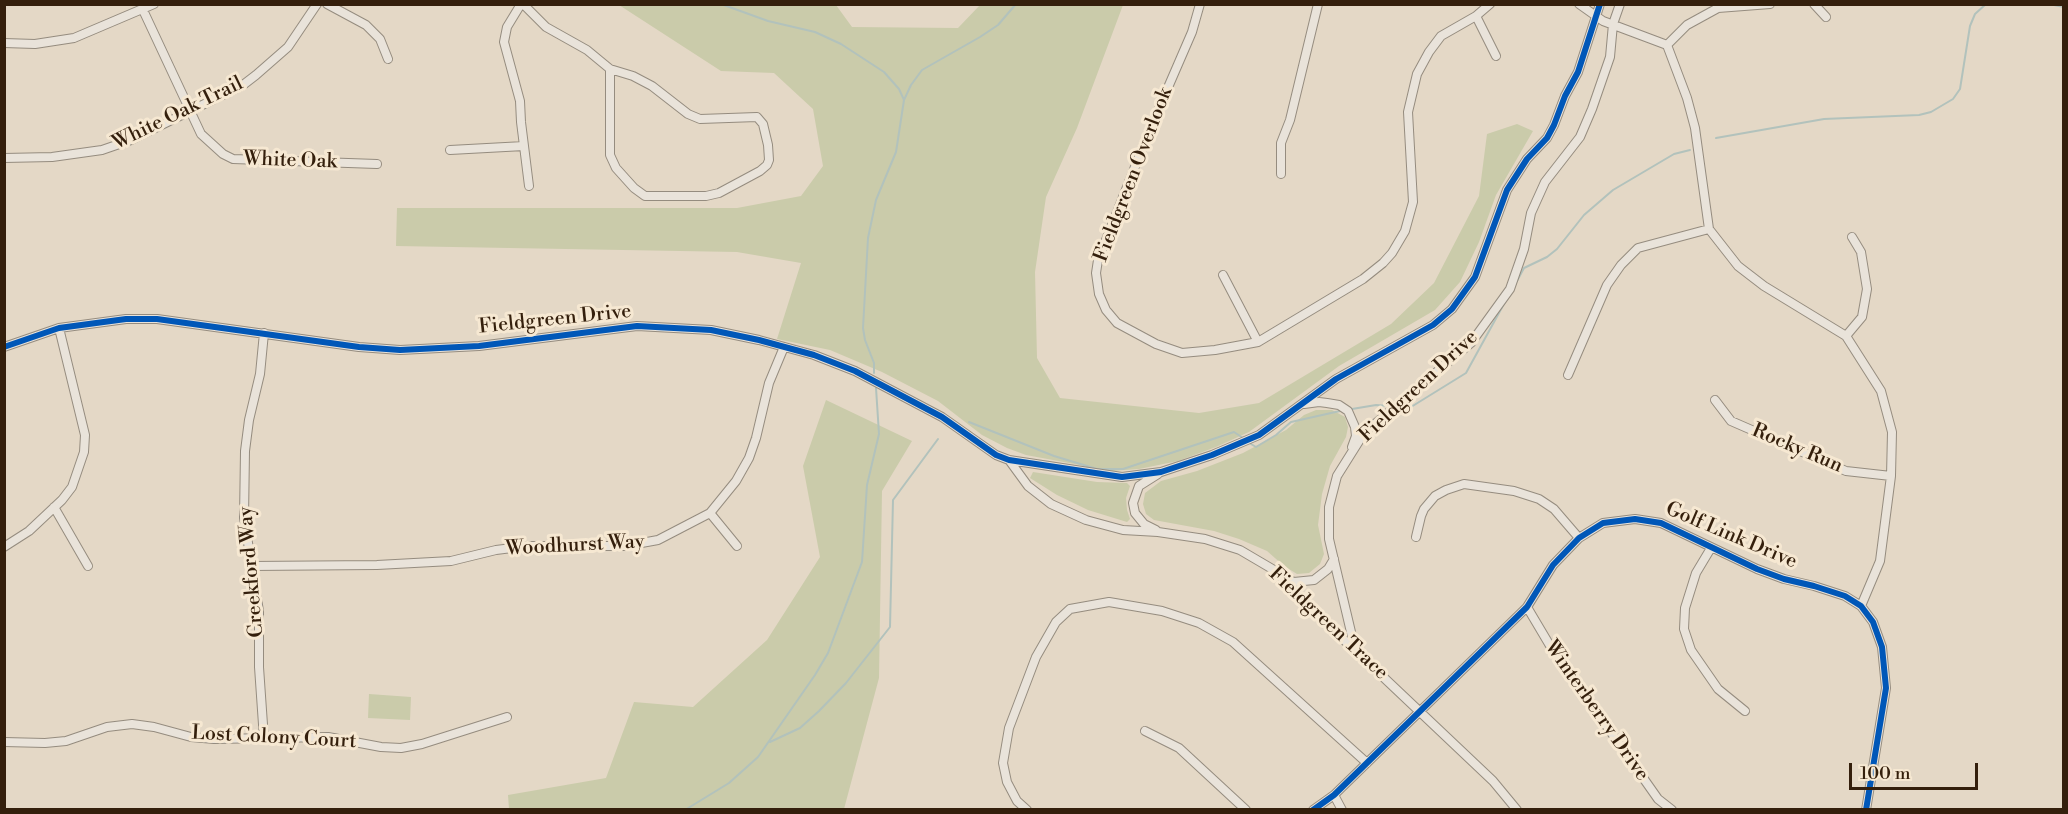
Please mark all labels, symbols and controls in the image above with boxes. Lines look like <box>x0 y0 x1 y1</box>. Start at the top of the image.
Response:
street label: White Oak Trail <box>109 72 247 156</box>
street label: Fieldgreen Overlook <box>1090 84 1178 266</box>
street label: White Oak <box>243 147 337 175</box>
street label: Fieldgreen Drive <box>477 300 633 340</box>
street label: Fieldgreen Drive <box>1355 326 1483 448</box>
street label: Rocky Run <box>1748 419 1846 479</box>
street label: Golf Link Drive <box>1662 498 1800 574</box>
street label: Creekford Way <box>234 505 270 639</box>
street label: Woodhurst Way <box>505 530 645 562</box>
street label: Fieldgreen Trace <box>1263 563 1393 685</box>
street label: Winterberry Drive <box>1539 636 1653 786</box>
street label: Lost Colony Court <box>191 722 357 754</box>
scale bar <box>1852 751 1981 789</box>
text: 100 m <box>1860 762 1911 785</box>

